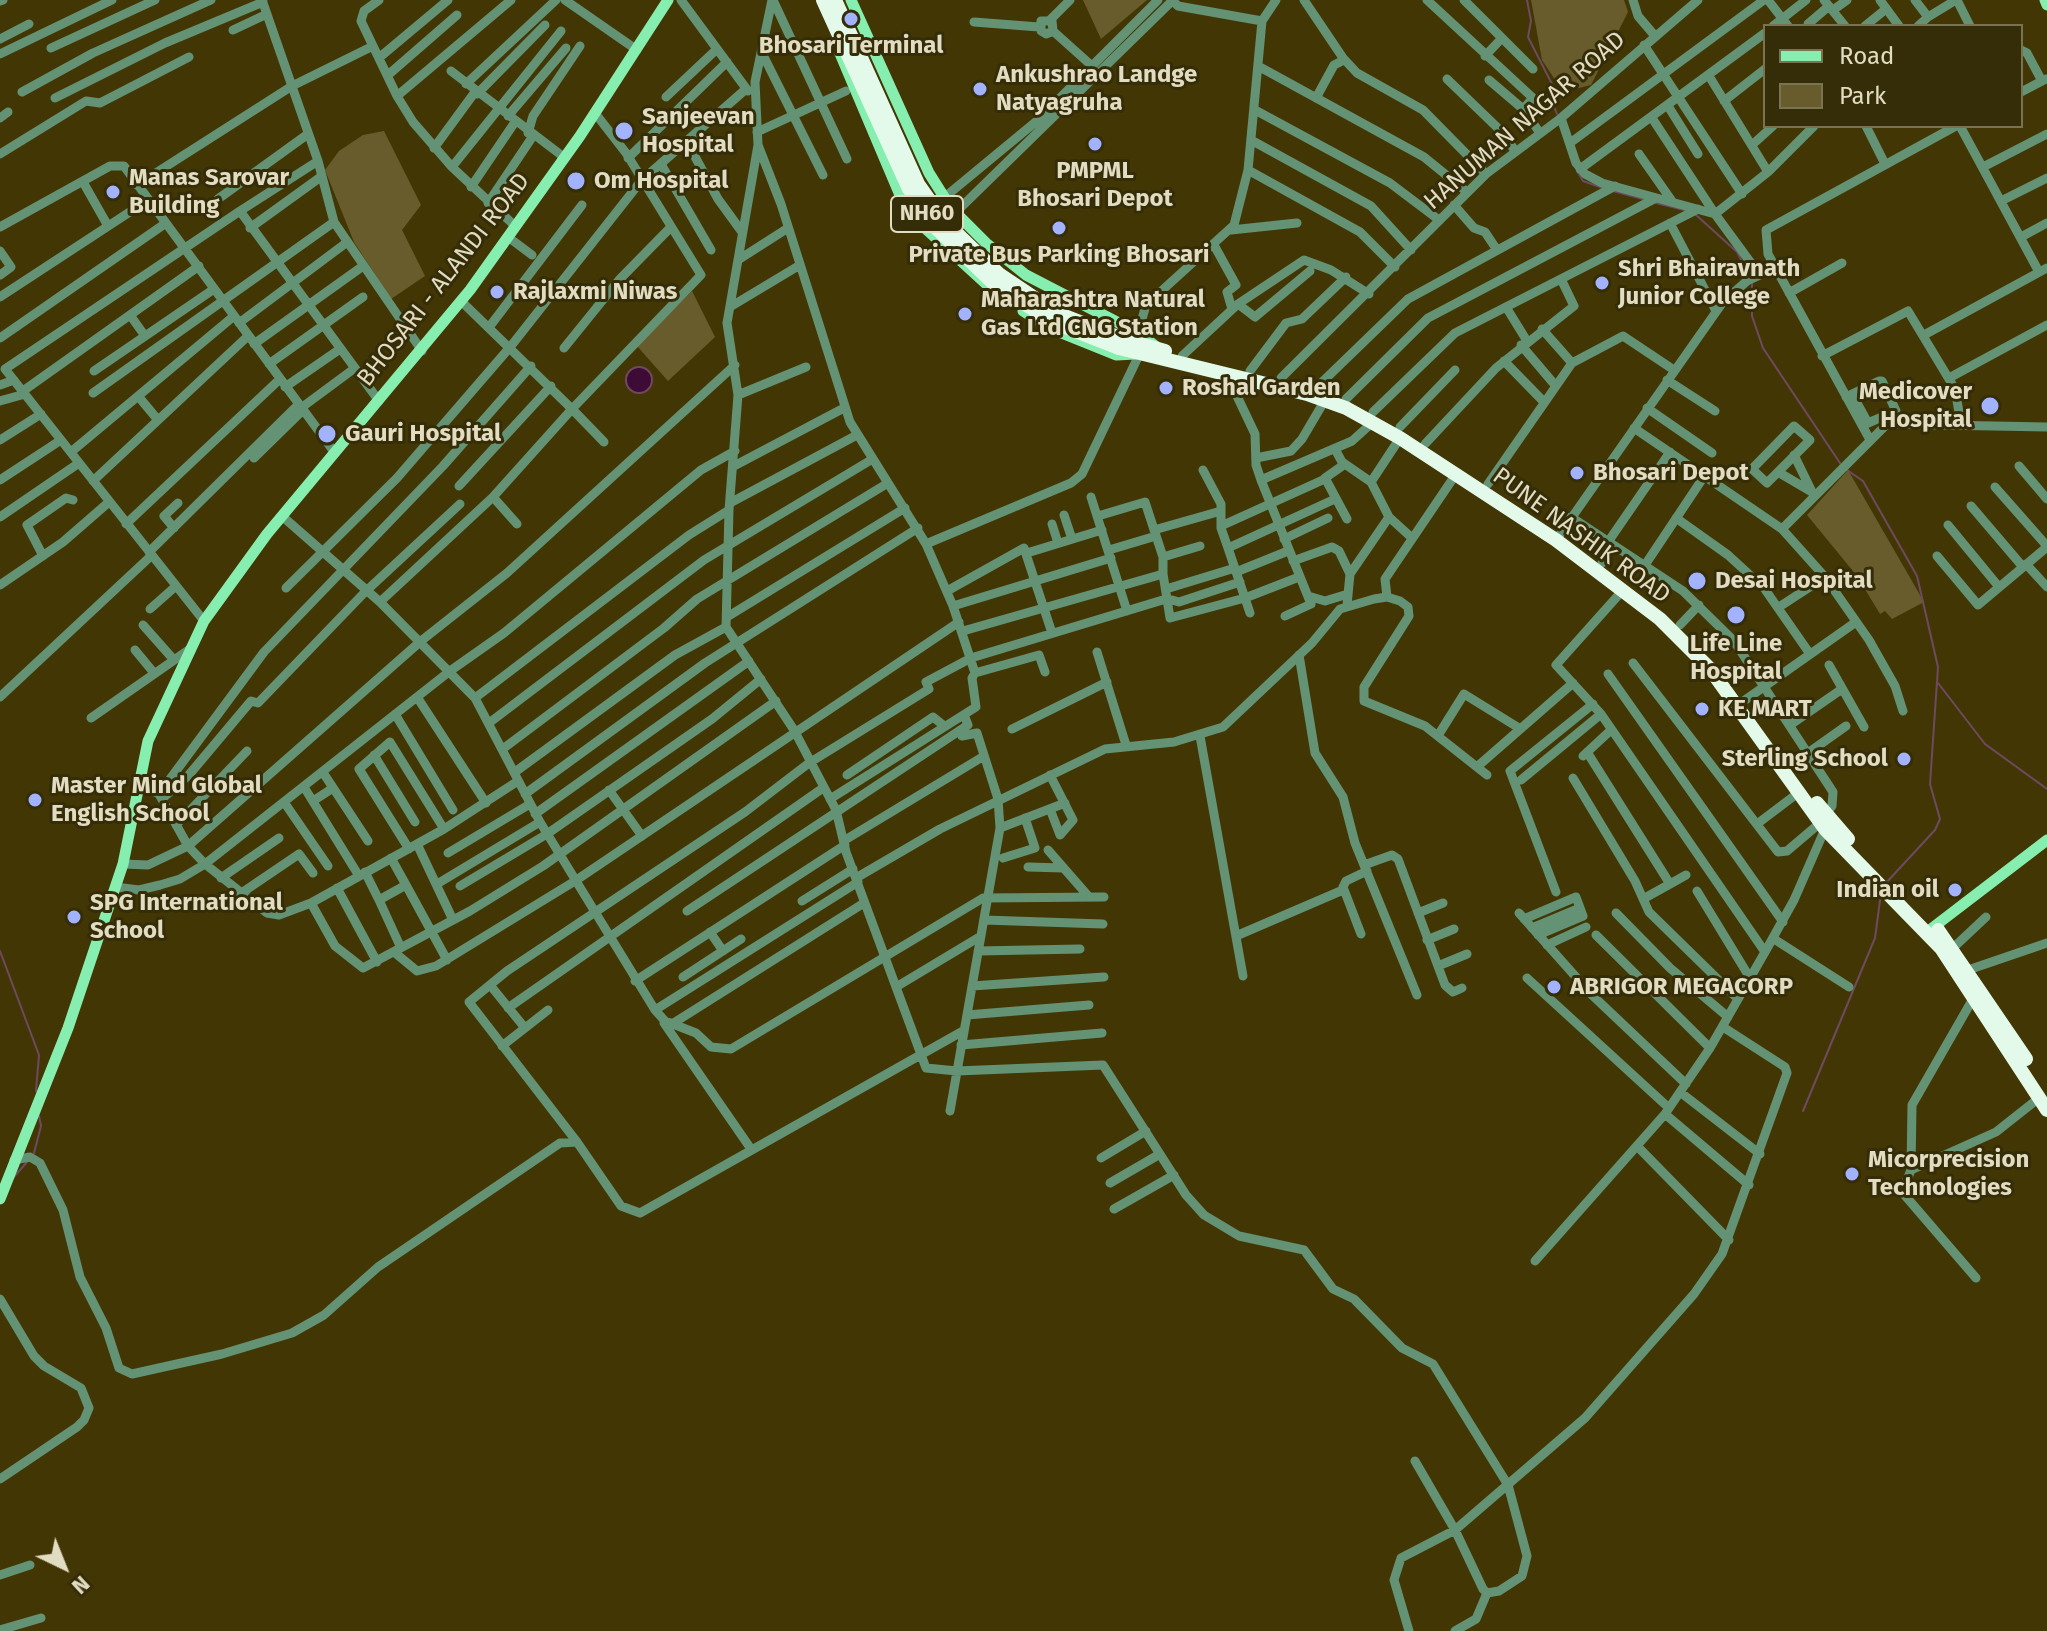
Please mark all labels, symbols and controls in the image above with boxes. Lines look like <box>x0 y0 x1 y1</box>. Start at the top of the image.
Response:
marker: Bhosari Terminal <box>842 10 860 28</box>
legend <box>1763 24 2023 128</box>
street label: HANUMAN NAGAR ROAD <box>1419 26 1631 216</box>
place label: Bhosari Terminal <box>759 32 943 60</box>
text: Road <box>1839 42 1894 70</box>
place label: Ankushrao Landge Natyagruha <box>996 61 1197 117</box>
marker: Ankushrao Landge Natyagruha <box>971 80 989 98</box>
text: Park <box>1839 82 1886 110</box>
place label: Sanjeevan Hospital <box>642 103 755 159</box>
marker: Sanjeevan Hospital <box>613 120 635 142</box>
marker: PMPML Bhosari Depot <box>1086 135 1104 153</box>
place label: PMPML Bhosari Depot <box>1017 157 1173 213</box>
place label: Manas Sarovar Building <box>129 164 289 220</box>
place label: Om Hospital <box>594 167 728 195</box>
street label: BHOSARI - ALANDI ROAD <box>352 168 536 392</box>
marker: Om Hospital <box>565 170 587 192</box>
marker: Manas Sarovar Building <box>104 183 122 201</box>
road number: NH60 <box>891 196 963 232</box>
marker: Private Bus Parking Bhosari <box>1050 219 1068 237</box>
place label: Private Bus Parking Bhosari <box>908 241 1210 269</box>
place label: Shri Bhairavnath Junior College <box>1618 255 1800 311</box>
marker: Shri Bhairavnath Junior College <box>1593 274 1611 292</box>
place label: Rajlaxmi Niwas <box>513 278 677 306</box>
marker: Rajlaxmi Niwas <box>488 283 506 301</box>
place label: Maharashtra Natural Gas Ltd CNG Station <box>981 286 1205 342</box>
marker: Maharashtra Natural Gas Ltd CNG Station <box>956 305 974 323</box>
place label: Roshal Garden <box>1182 374 1341 402</box>
place label: Medicover Hospital <box>1859 378 1972 434</box>
marker: Roshal Garden <box>1157 379 1175 397</box>
marker: Medicover Hospital <box>1979 395 2001 417</box>
place label: Gauri Hospital <box>345 420 501 448</box>
marker: Gauri Hospital <box>316 423 338 445</box>
place label: Bhosari Depot <box>1593 459 1749 487</box>
street label: PUNE NASHIK ROAD <box>1487 462 1675 610</box>
marker: Bhosari Depot <box>1568 464 1586 482</box>
place label: Desai Hospital <box>1715 567 1873 595</box>
marker: Desai Hospital <box>1686 570 1708 592</box>
marker: Life Line Hospital <box>1725 604 1747 626</box>
place label: Life Line Hospital <box>1690 630 1782 686</box>
place label: KE MART <box>1718 695 1812 723</box>
marker: KE MART <box>1693 700 1711 718</box>
place label: Sterling School <box>1722 745 1888 773</box>
marker: Sterling School <box>1895 750 1913 768</box>
place label: Master Mind Global English School <box>51 772 262 828</box>
marker: Master Mind Global English School <box>26 791 44 809</box>
place label: Indian oil <box>1836 876 1939 904</box>
marker: Indian oil <box>1946 881 1964 899</box>
place label: SPG International School <box>90 889 283 945</box>
marker: SPG International School <box>65 908 83 926</box>
place label: ABRIGOR MEGACORP <box>1570 973 1793 1001</box>
marker: ABRIGOR MEGACORP <box>1545 978 1563 996</box>
place label: Micorprecision Technologies <box>1868 1146 2029 1202</box>
marker: Micorprecision Technologies <box>1843 1165 1861 1183</box>
north arrow <box>24 1527 104 1607</box>
text: N <box>66 1570 95 1600</box>

